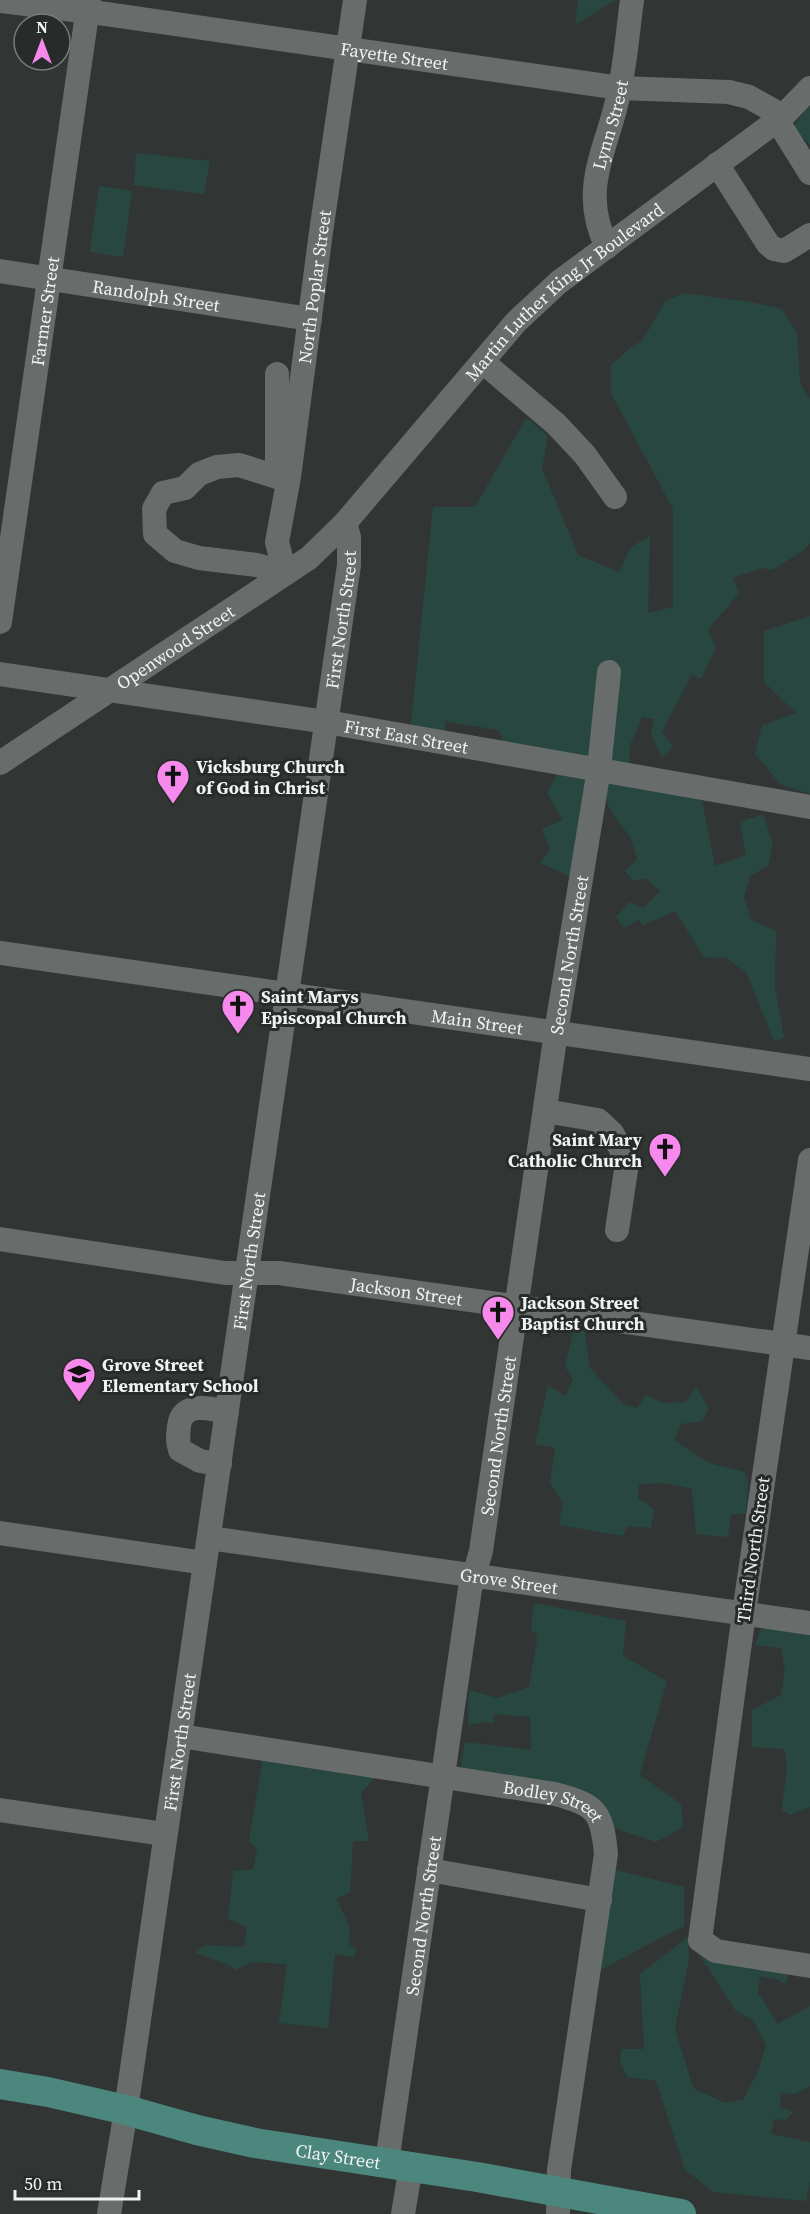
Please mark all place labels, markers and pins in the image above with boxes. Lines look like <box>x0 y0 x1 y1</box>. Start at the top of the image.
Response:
place label: Vicksburg Church of God in Christ <box>196 754 345 800</box>
church icon: Vicksburg Church of God in Christ <box>155 758 191 805</box>
place label: Saint Marys Episcopal Church <box>261 984 407 1030</box>
church icon: Saint Marys Episcopal Church <box>220 988 256 1035</box>
place label: Saint Mary Catholic Church <box>508 1127 642 1173</box>
church icon: Saint Mary Catholic Church <box>647 1131 683 1178</box>
place label: Jackson Street Baptist Church <box>520 1290 645 1336</box>
church icon: Jackson Street Baptist Church <box>480 1294 516 1341</box>
place label: Grove Street Elementary School <box>102 1352 259 1398</box>
school or university icon: Grove Street Elementary School <box>61 1356 97 1403</box>

